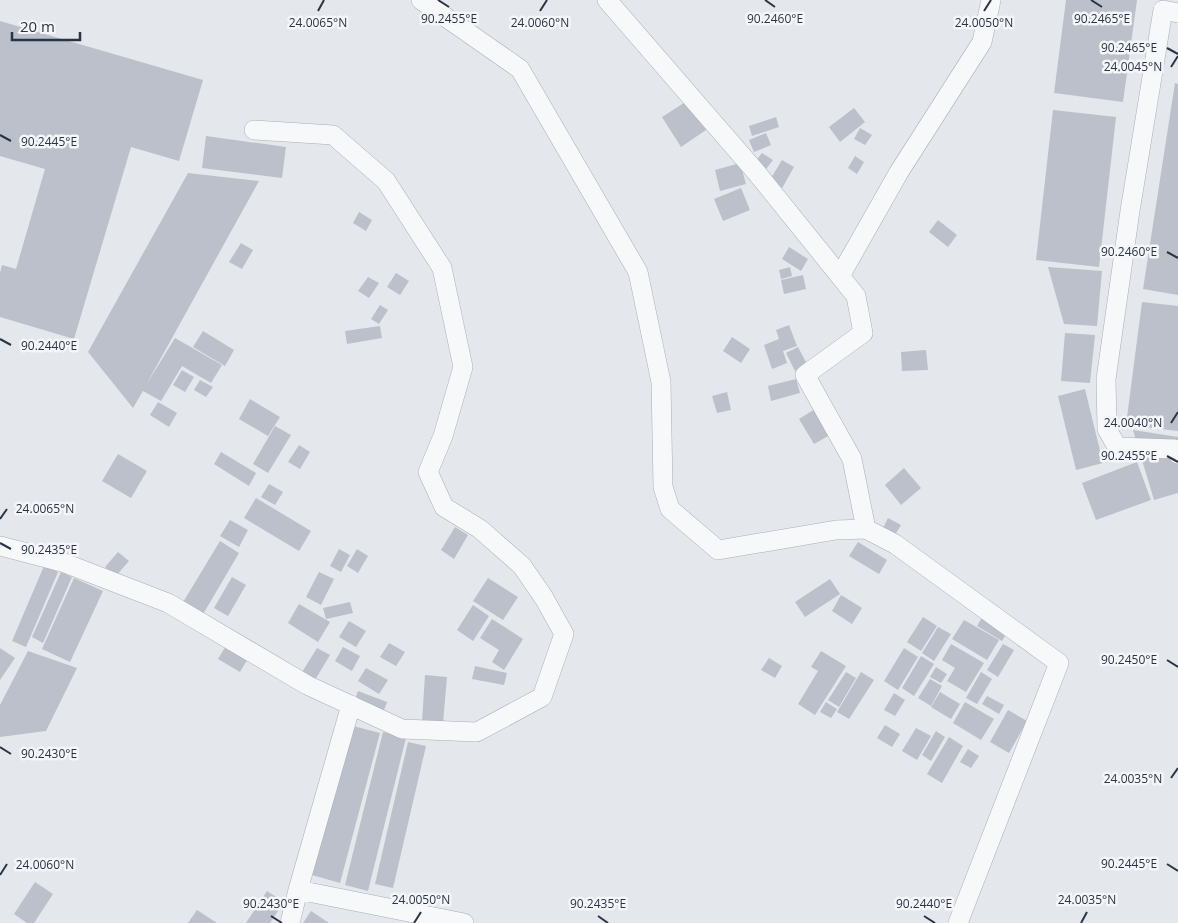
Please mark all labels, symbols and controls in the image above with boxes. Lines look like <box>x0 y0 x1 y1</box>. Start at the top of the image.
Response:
scale bar <box>12 10 80 42</box>
text: 90.2455°E <box>421 10 477 27</box>
text: 90.2460°E <box>747 10 803 27</box>
text: 90.2465°E <box>1074 10 1130 27</box>
text: 24.0065°N <box>289 14 347 31</box>
text: 24.0060°N <box>511 14 569 31</box>
text: 24.0050°N <box>955 14 1013 31</box>
text: 20 m <box>20 16 55 36</box>
text: 90.2465°E <box>1101 39 1157 56</box>
text: 24.0045°N <box>1104 58 1162 75</box>
text: 90.2445°E <box>21 133 77 150</box>
text: 90.2460°E <box>1101 243 1157 260</box>
text: 90.2440°E <box>21 337 77 354</box>
text: 24.0040°N <box>1104 414 1162 431</box>
text: 90.2455°E <box>1101 447 1157 464</box>
text: 24.0065°N <box>16 500 74 517</box>
text: 90.2435°E <box>21 541 77 558</box>
text: 90.2450°E <box>1101 651 1157 668</box>
text: 90.2430°E <box>21 745 77 762</box>
text: 24.0035°N <box>1104 770 1162 787</box>
text: 90.2445°E <box>1101 855 1157 872</box>
text: 24.0060°N <box>16 856 74 873</box>
text: 24.0050°N <box>392 891 450 908</box>
text: 24.0035°N <box>1058 891 1116 908</box>
text: 90.2430°E <box>243 895 299 912</box>
text: 90.2435°E <box>570 895 626 912</box>
text: 90.2440°E <box>896 895 952 912</box>

